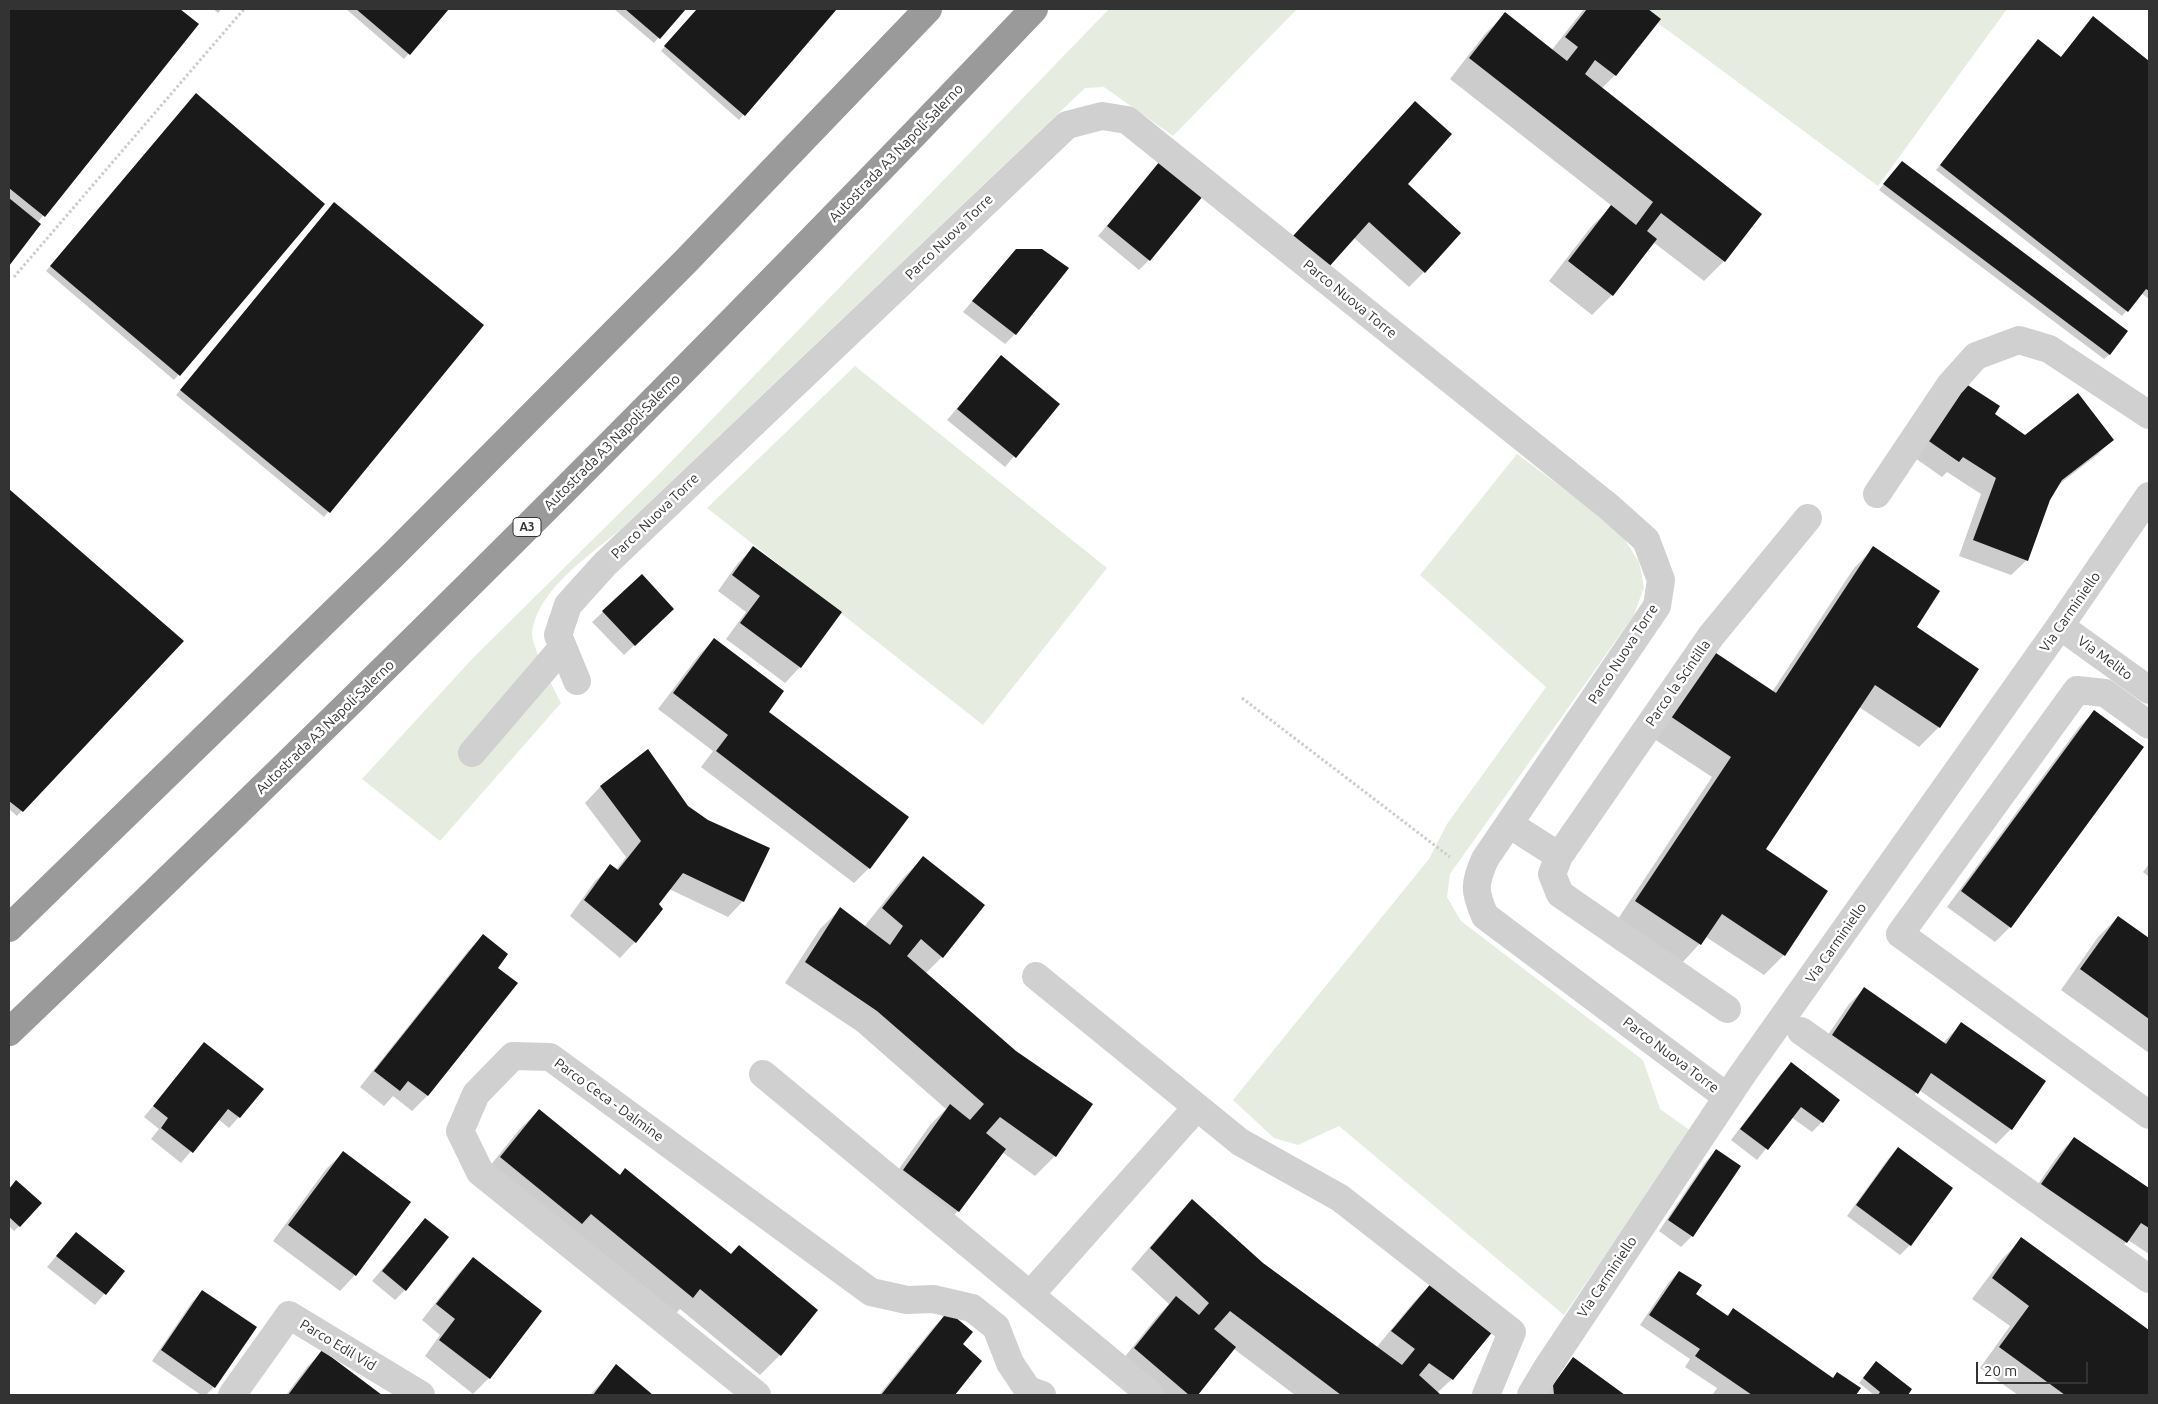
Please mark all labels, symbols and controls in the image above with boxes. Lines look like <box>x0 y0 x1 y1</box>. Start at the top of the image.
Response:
street label: Autostrada A3 Napoli-Salerno <box>825 80 967 226</box>
street label: Parco Nuova Torre <box>902 191 996 283</box>
street label: Parco Nuova Torre <box>1300 256 1400 342</box>
street label: Autostrada A3 Napoli-Salerno <box>540 370 684 514</box>
street label: Parco Nuova Torre <box>608 470 702 562</box>
road number: A3 <box>513 518 541 536</box>
street label: Via Carminiello <box>2036 569 2104 655</box>
street label: Parco Nuova Torre <box>1584 601 1662 707</box>
street label: Via Melito <box>2074 632 2136 684</box>
street label: Parco la Scintilla <box>1642 637 1714 729</box>
street label: Autostrada A3 Napoli-Salerno <box>252 656 398 798</box>
street label: Via Carminiello <box>1802 900 1870 986</box>
street label: Parco Nuova Torre <box>1620 1014 1722 1096</box>
street label: Parco Ceca - Dalmine <box>551 1055 667 1145</box>
street label: Via Carminiello <box>1574 1233 1640 1321</box>
street label: Parco Edil Vid <box>297 1316 379 1374</box>
scale bar <box>1978 1352 2090 1384</box>
text: 20 m <box>1984 1362 2017 1379</box>

